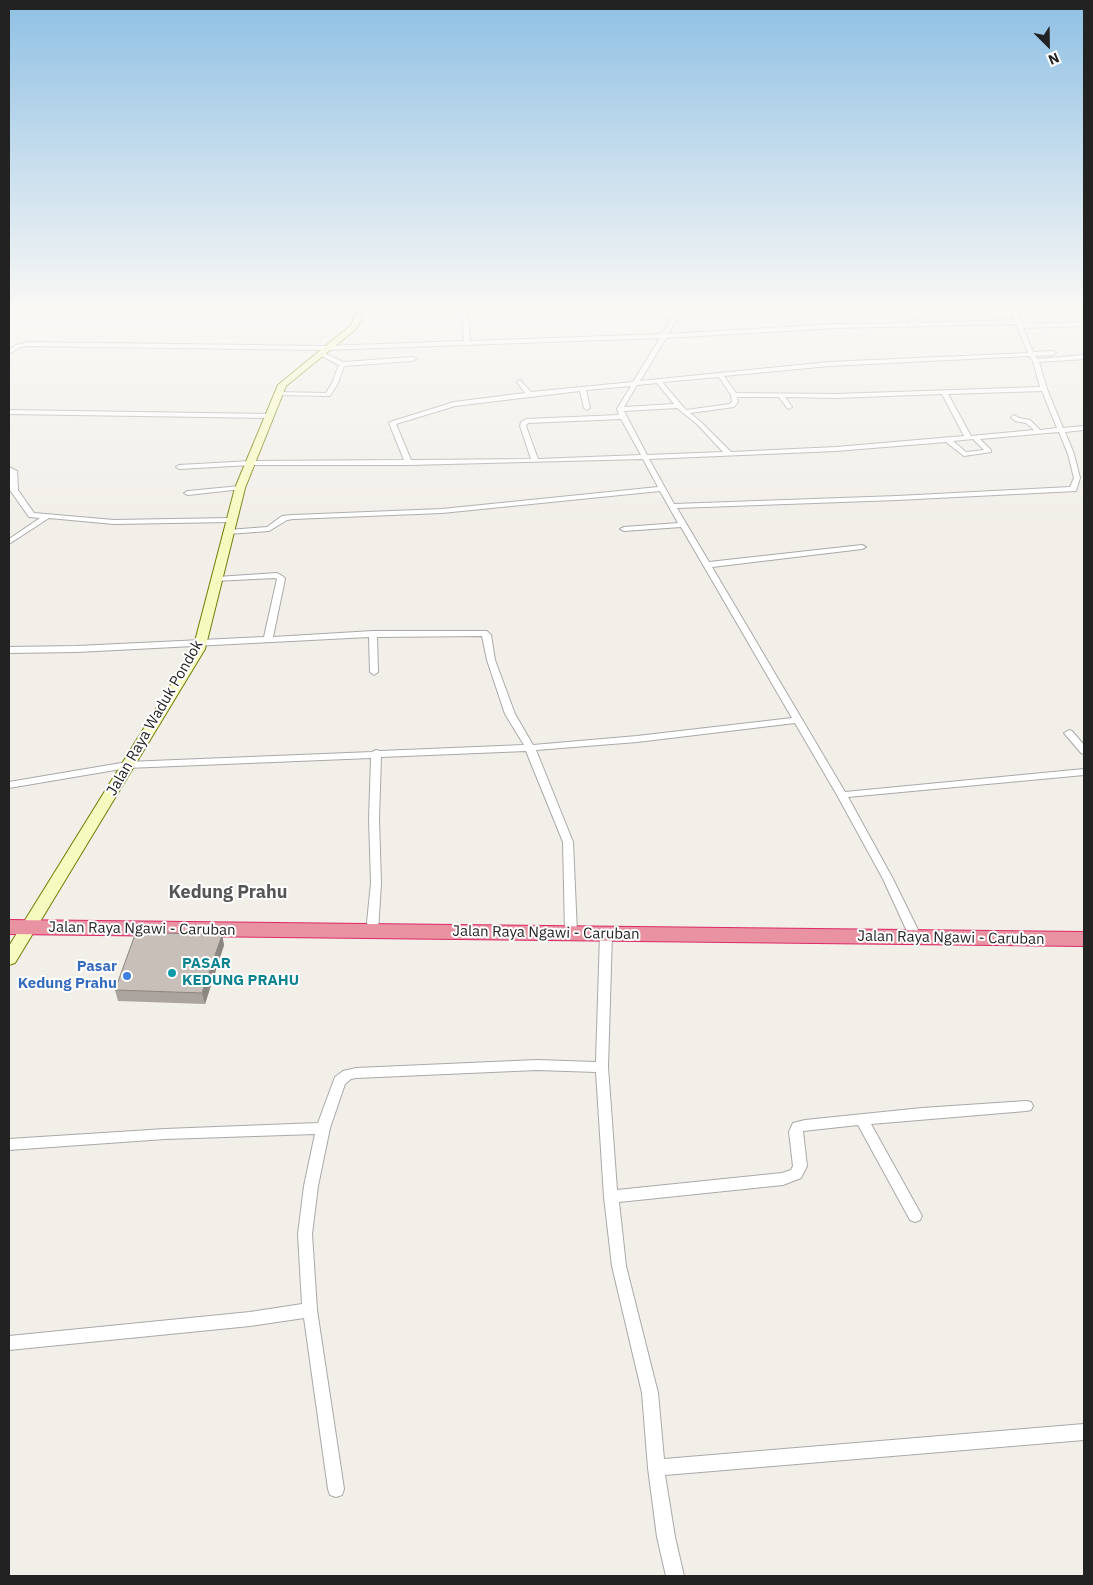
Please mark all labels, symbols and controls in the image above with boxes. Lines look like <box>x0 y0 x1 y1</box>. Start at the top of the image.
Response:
north arrow <box>1023 20 1073 70</box>
text: N <box>1046 49 1062 69</box>
street label: Jalan Raya Waduk Pondok <box>103 637 207 799</box>
district label: Kedung Prahu <box>168 882 288 904</box>
street label: Jalan Raya Ngawi - Caruban <box>48 918 236 940</box>
street label: Jalan Raya Ngawi - Caruban <box>452 922 640 944</box>
street label: Jalan Raya Ngawi - Caruban <box>857 927 1045 949</box>
place label: PASAR KEDUNG PRAHU <box>182 955 299 990</box>
place label: Pasar Kedung Prahu <box>18 958 117 993</box>
marker: PASAR KEDUNG PRAHU <box>166 967 178 979</box>
marker: Pasar Kedung Prahu <box>121 970 133 982</box>

